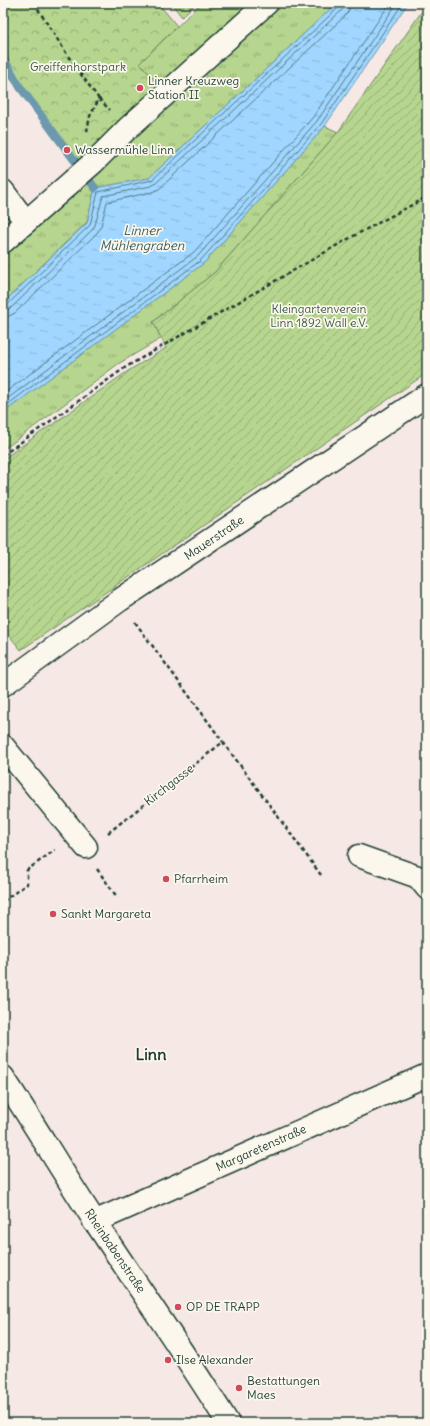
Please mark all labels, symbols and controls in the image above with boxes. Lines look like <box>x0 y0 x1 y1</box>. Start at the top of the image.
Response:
park label: Greiffenhorstpark <box>30 59 126 74</box>
place label: Linner Kreuzweg Station II <box>148 73 239 102</box>
marker: Linner Kreuzweg Station II <box>135 83 145 93</box>
place label: Wassermühle Linn <box>75 142 174 157</box>
marker: Wassermühle Linn <box>62 145 72 155</box>
water label: Linner Mühlengraben <box>100 222 185 254</box>
park label: Kleingartenverein Linn 1892 Wall e.V. <box>270 301 368 330</box>
street label: Mauerstraße <box>181 512 246 563</box>
street label: Kirchgasse <box>141 761 197 809</box>
place label: Pfarrheim <box>174 871 229 886</box>
marker: Pfarrheim <box>161 874 171 884</box>
place label: Sankt Margareta <box>61 906 151 921</box>
marker: Sankt Margareta <box>48 909 58 919</box>
district label: Linn <box>136 1044 166 1064</box>
street label: Margaretenstraße <box>213 1121 308 1174</box>
street label: Rheinbabenstraße <box>82 1206 149 1296</box>
place label: OP DE TRAPP <box>186 1299 260 1314</box>
marker: OP DE TRAPP <box>173 1302 183 1312</box>
place label: Ilse Alexander <box>176 1352 254 1367</box>
marker: Ilse Alexander <box>163 1355 173 1365</box>
place label: Bestattungen Maes <box>247 1373 320 1402</box>
marker: Bestattungen Maes <box>234 1383 244 1393</box>

